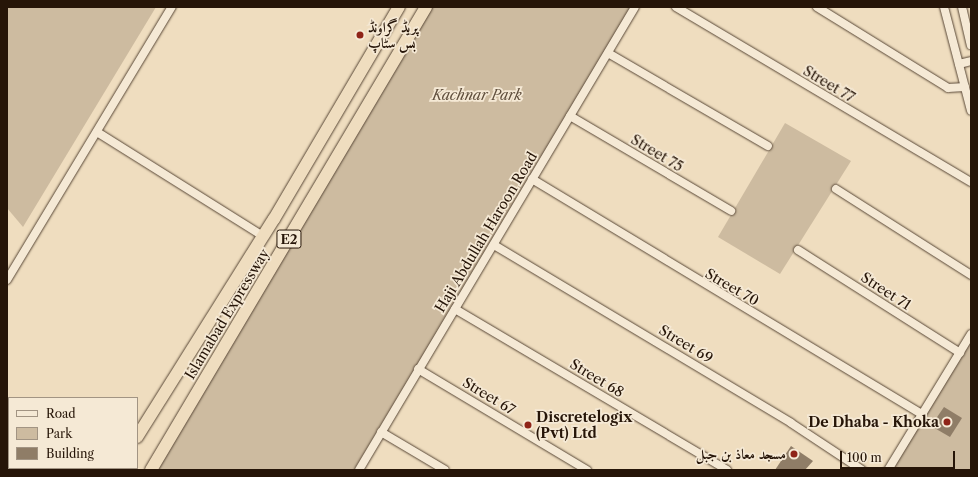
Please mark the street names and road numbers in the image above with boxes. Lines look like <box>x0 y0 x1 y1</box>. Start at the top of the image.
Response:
street label: Street 77 <box>800 62 858 106</box>
street label: Street 75 <box>628 131 686 175</box>
street label: Haji Abdullah Haroon Road <box>431 149 541 315</box>
road number: E2 <box>276 228 302 250</box>
street label: Islamabad Expressway <box>181 246 273 382</box>
street label: Street 70 <box>702 265 762 309</box>
street label: Street 71 <box>858 269 914 313</box>
street label: Street 69 <box>656 321 716 367</box>
street label: Street 68 <box>567 355 627 401</box>
street label: Street 67 <box>460 374 518 418</box>

